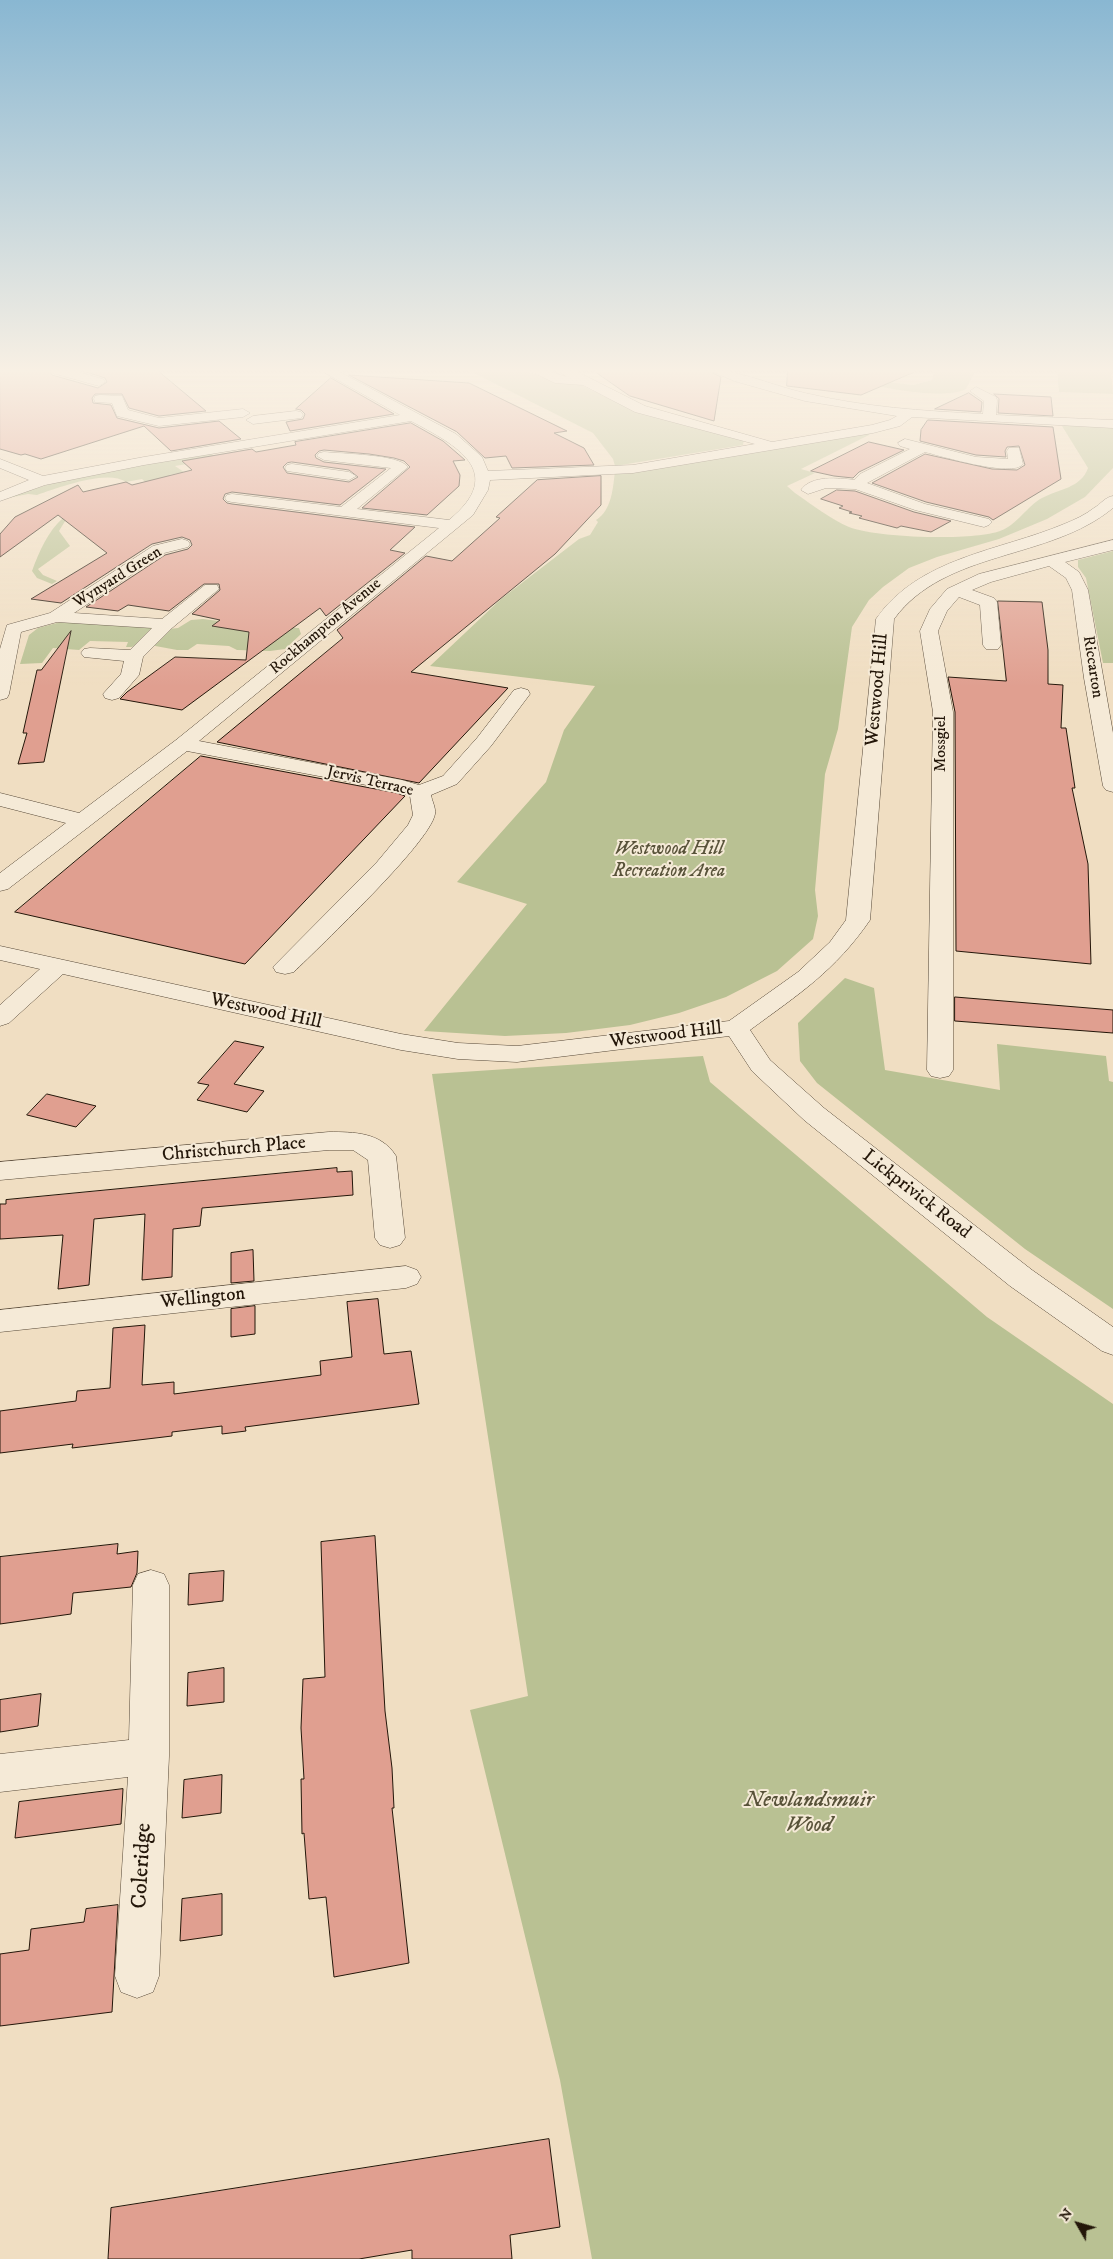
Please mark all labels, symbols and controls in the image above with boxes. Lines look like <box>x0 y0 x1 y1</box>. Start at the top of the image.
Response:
street label: Wynyard Green <box>70 543 166 613</box>
street label: Rockhampton Avenue <box>266 575 386 679</box>
street label: Westwood Hill <box>862 633 894 747</box>
street label: Riccarton <box>1078 635 1106 699</box>
street label: Mossgiel <box>932 716 952 772</box>
street label: Jervis Terrace <box>325 763 415 801</box>
park label: Westwood Hill Recreation Area <box>613 839 725 883</box>
street label: Westwood Hill <box>208 989 324 1035</box>
street label: Westwood Hill <box>608 1018 724 1054</box>
street label: Christchurch Place <box>161 1132 307 1168</box>
street label: Lickprivick Road <box>857 1145 975 1245</box>
street label: Wellington <box>159 1283 247 1315</box>
park label: Newlandsmuir Wood <box>744 1788 874 1840</box>
street label: Coleridge <box>128 1823 158 1909</box>
north arrow <box>1053 2199 1103 2249</box>
text: N <box>1056 2205 1077 2225</box>

